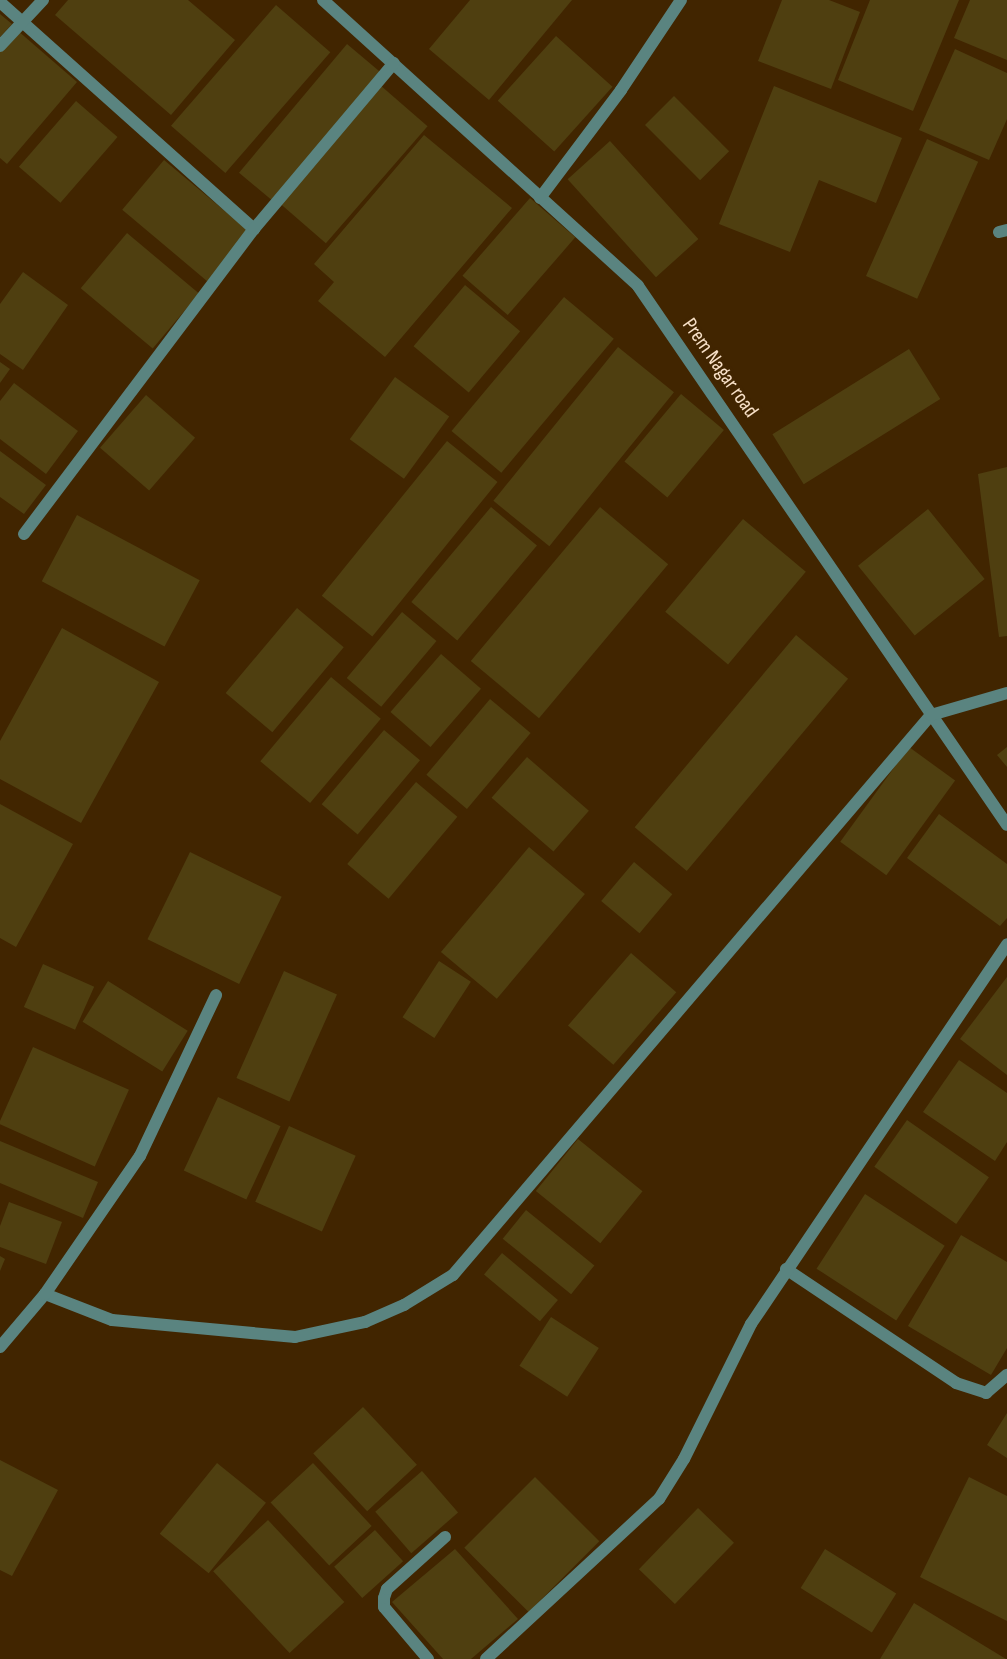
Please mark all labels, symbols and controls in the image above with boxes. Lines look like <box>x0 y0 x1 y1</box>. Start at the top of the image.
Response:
street label: Prem Nagar road <box>677 314 763 422</box>

